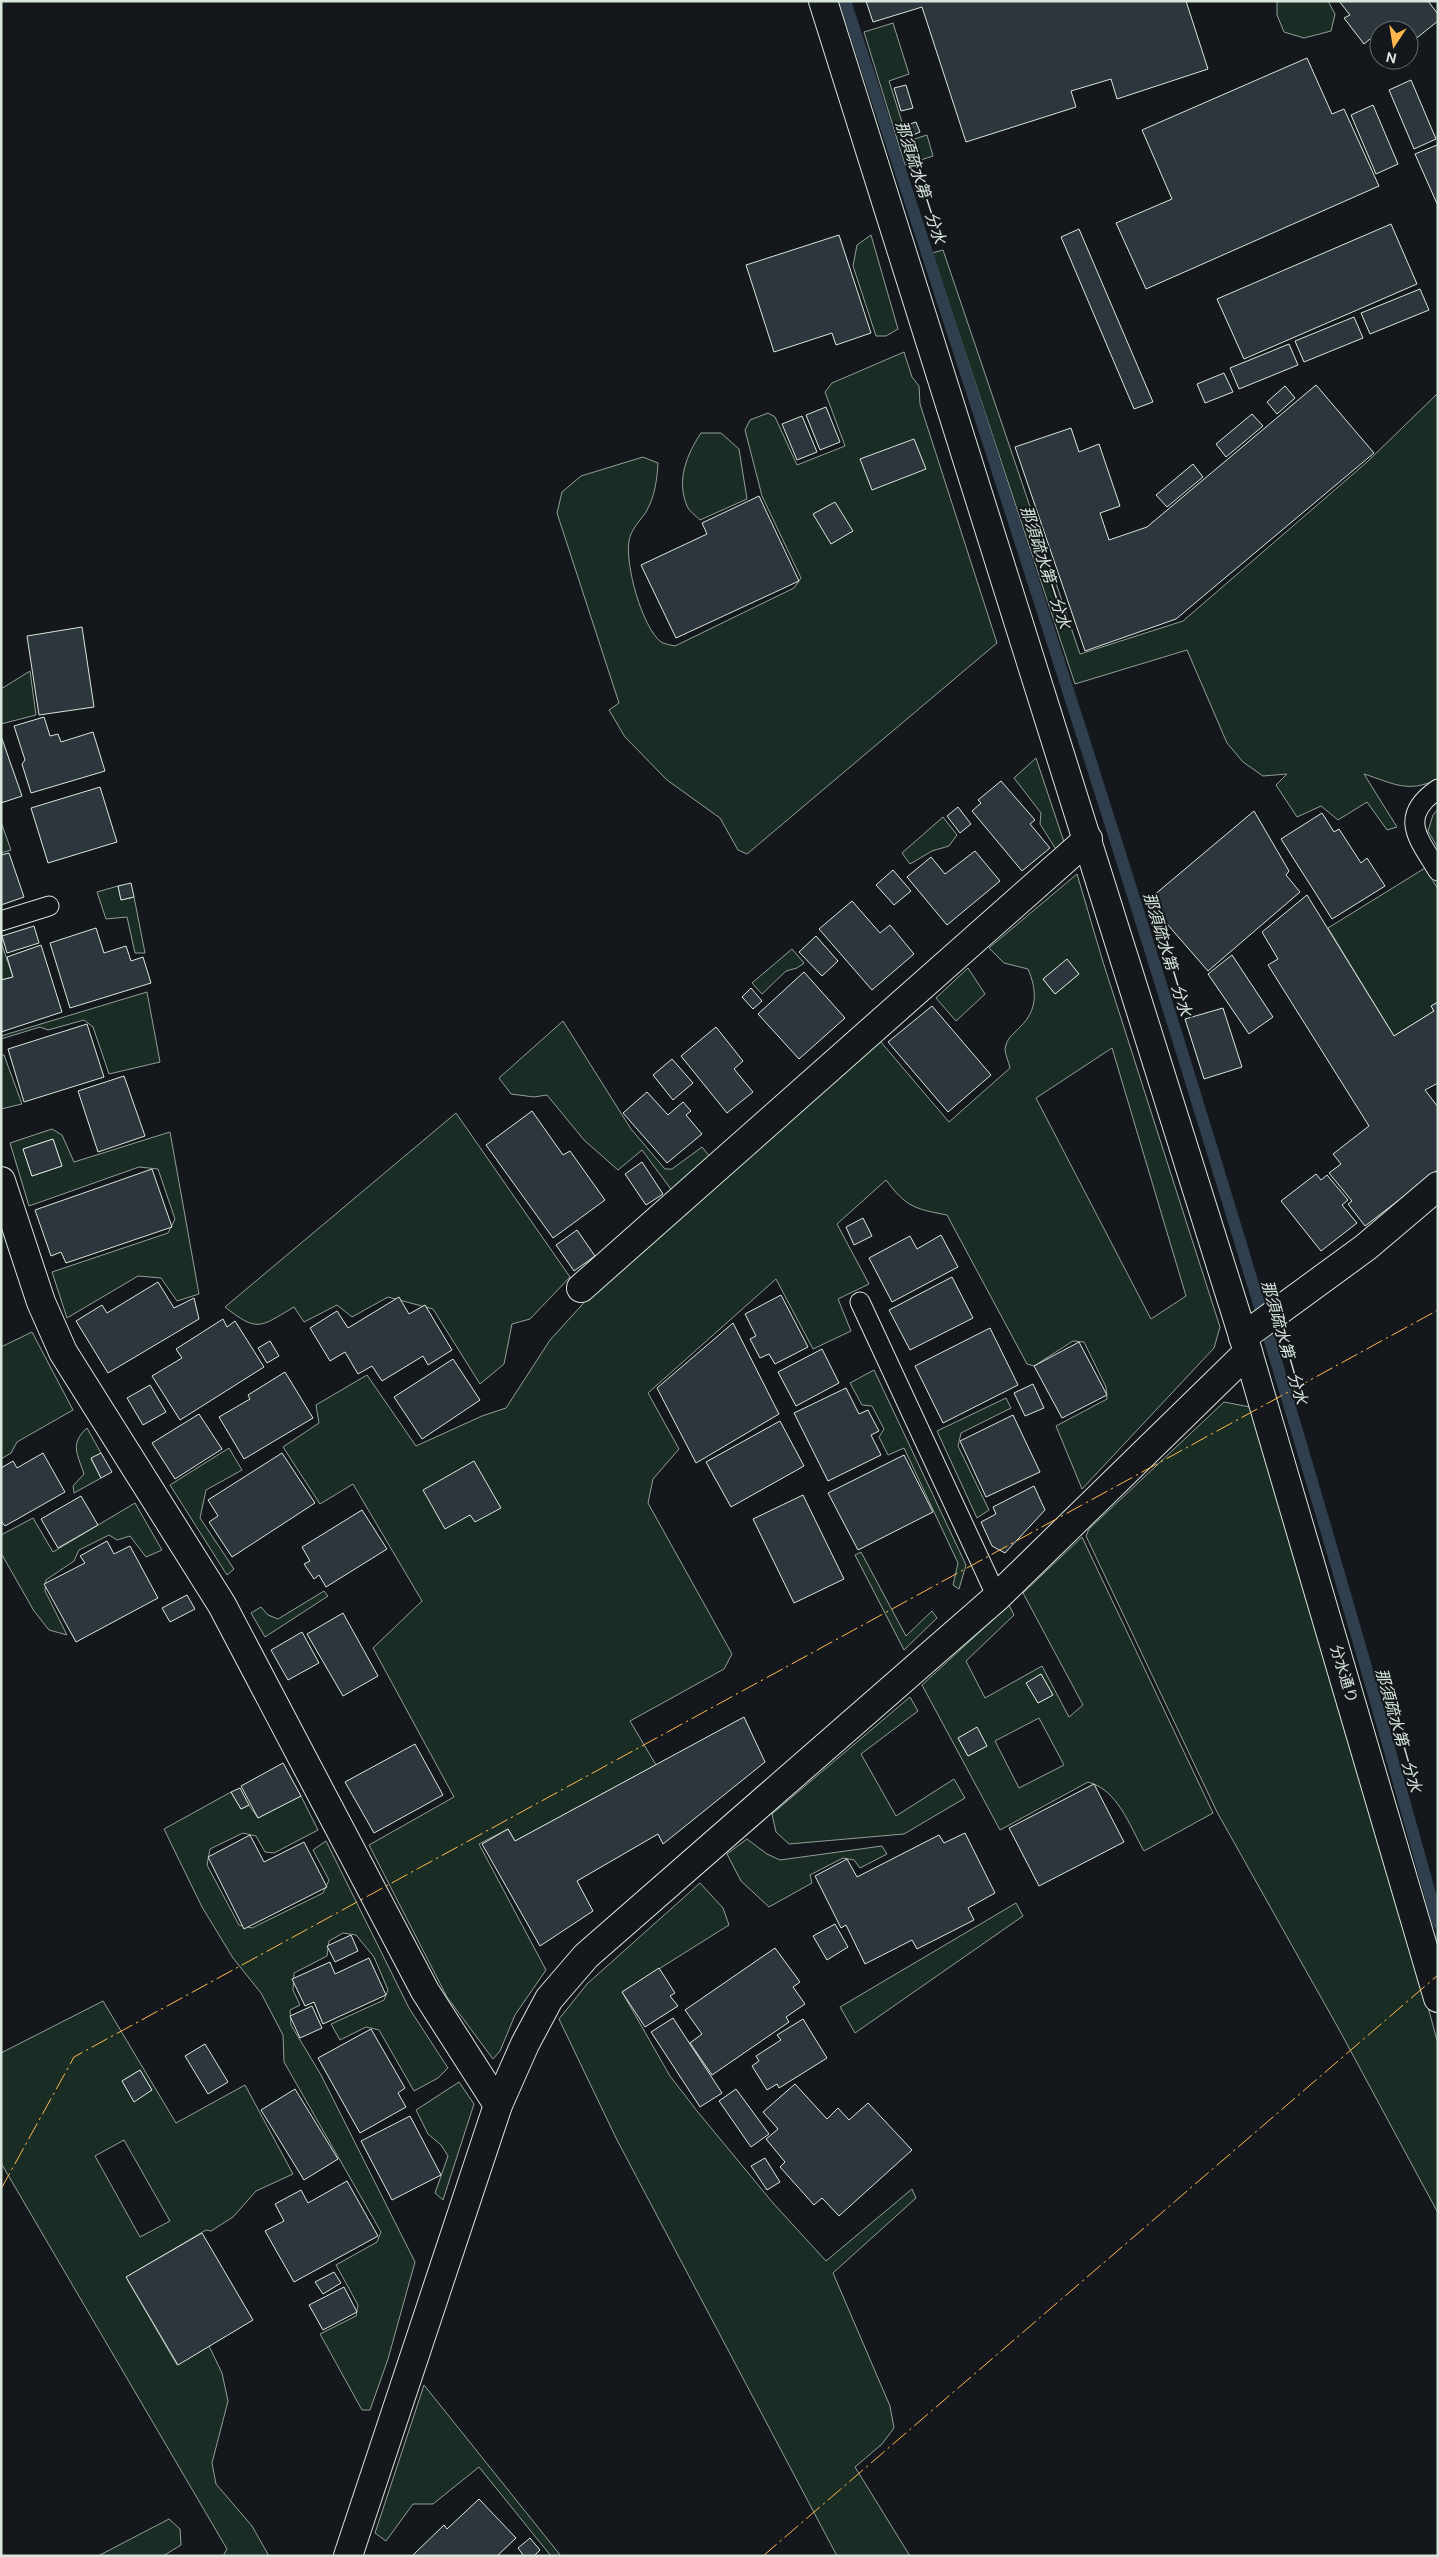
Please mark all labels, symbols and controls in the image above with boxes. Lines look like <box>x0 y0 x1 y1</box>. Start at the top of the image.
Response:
north arrow <box>1369 20 1419 70</box>
text: N <box>1384 48 1398 68</box>
water label: 那須疏水第一分水 <box>891 118 951 248</box>
water label: 那須疏水第一分水 <box>1016 503 1076 633</box>
water label: 那須疏水第一分水 <box>1139 890 1197 1020</box>
water label: 那須疏水第一分水 <box>1257 1278 1313 1408</box>
street label: 分水通り <box>1326 1642 1362 1706</box>
water label: 那須疏水第一分水 <box>1371 1666 1427 1796</box>

